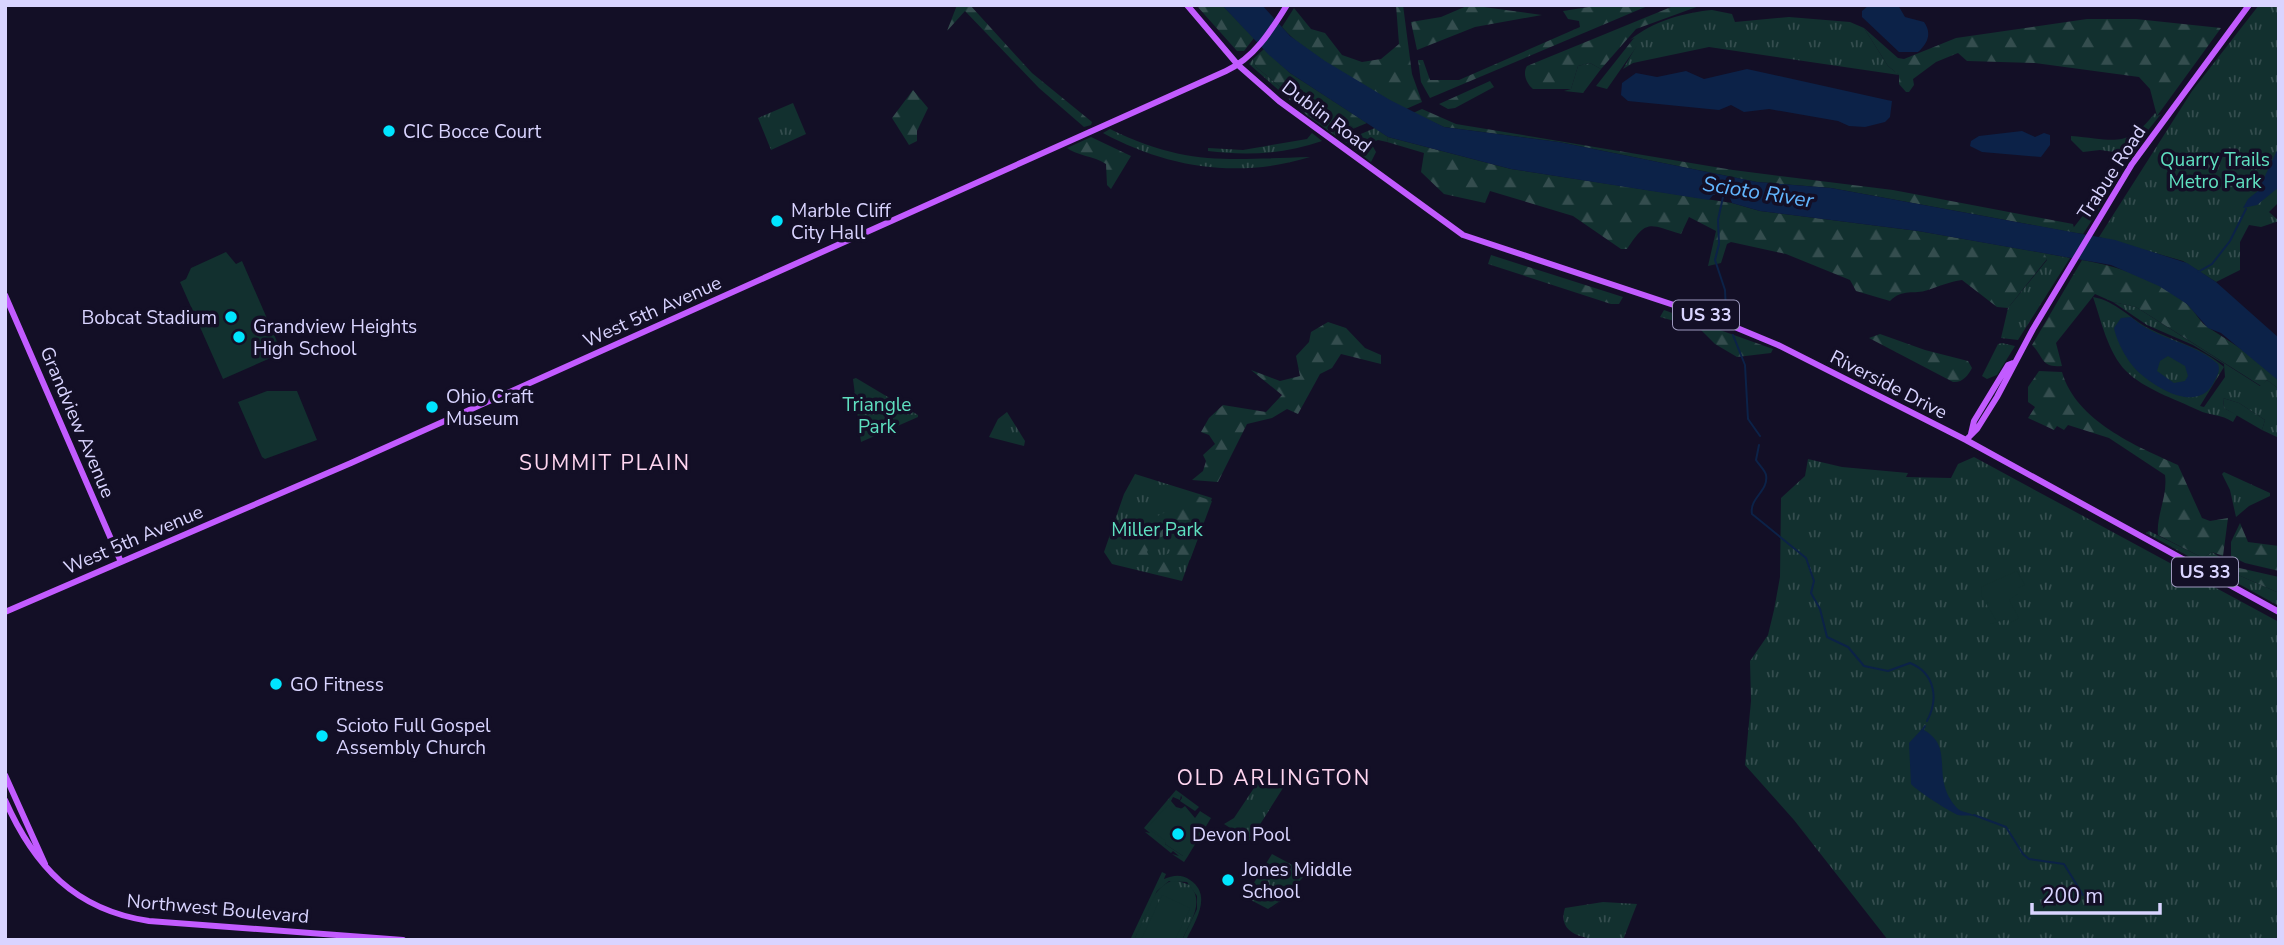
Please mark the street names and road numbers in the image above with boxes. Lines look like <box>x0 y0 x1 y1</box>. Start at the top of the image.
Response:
street label: Dublin Road <box>1276 75 1376 159</box>
street label: Trabue Road <box>2072 120 2152 225</box>
street label: West 5th Avenue <box>579 270 726 354</box>
road number: US 33 <box>1673 300 1739 330</box>
street label: Grandview Avenue <box>33 343 121 502</box>
street label: Riverside Drive <box>1826 344 1952 426</box>
street label: West 5th Avenue <box>60 499 207 581</box>
road number: US 33 <box>2172 558 2238 586</box>
street label: Northwest Boulevard <box>126 888 310 930</box>

